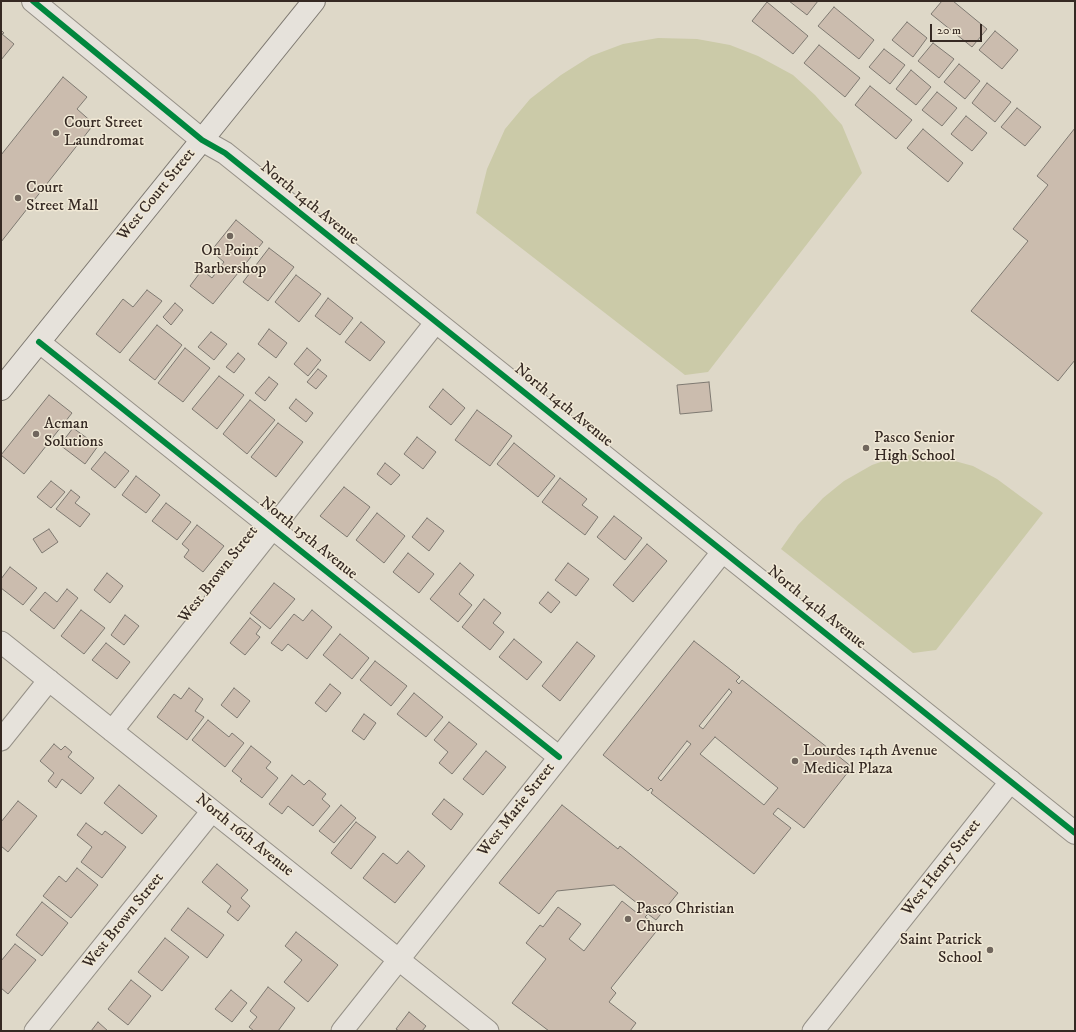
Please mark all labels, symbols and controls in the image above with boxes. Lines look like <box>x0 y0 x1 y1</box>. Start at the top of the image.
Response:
scale bar <box>932 16 984 42</box>
text: 20 m <box>937 23 961 38</box>
place label: Court Street Laundromat <box>64 114 144 152</box>
marker: Court Street Laundromat <box>51 128 61 138</box>
street label: West Court Street <box>114 145 200 245</box>
street label: North 14th Avenue <box>256 158 362 250</box>
place label: Court Street Mall <box>26 179 98 217</box>
marker: Court Street Mall <box>13 193 23 203</box>
marker: On Point Barbershop <box>225 231 235 241</box>
place label: On Point Barbershop <box>194 242 266 280</box>
street label: North 14th Avenue <box>510 360 616 452</box>
place label: Acman Solutions <box>44 415 103 453</box>
marker: Acman Solutions <box>31 429 41 439</box>
place label: Pasco Senior High School <box>874 429 955 467</box>
marker: Pasco Senior High School <box>861 443 871 453</box>
street label: North 15th Avenue <box>255 494 361 584</box>
street label: West Brown Street <box>175 523 263 627</box>
street label: North 14th Avenue <box>763 562 869 654</box>
place label: Lourdes 14th Avenue Medical Plaza <box>803 742 937 780</box>
marker: Lourdes 14th Avenue Medical Plaza <box>790 756 800 766</box>
street label: West Marie Street <box>474 759 560 861</box>
street label: North 16th Avenue <box>191 791 297 881</box>
street label: West Henry Street <box>898 816 986 920</box>
street label: West Brown Street <box>79 869 169 973</box>
place label: Pasco Christian Church <box>636 900 734 938</box>
marker: Pasco Christian Church <box>623 914 633 924</box>
place label: Saint Patrick School <box>900 931 982 969</box>
marker: Saint Patrick School <box>985 945 995 955</box>

